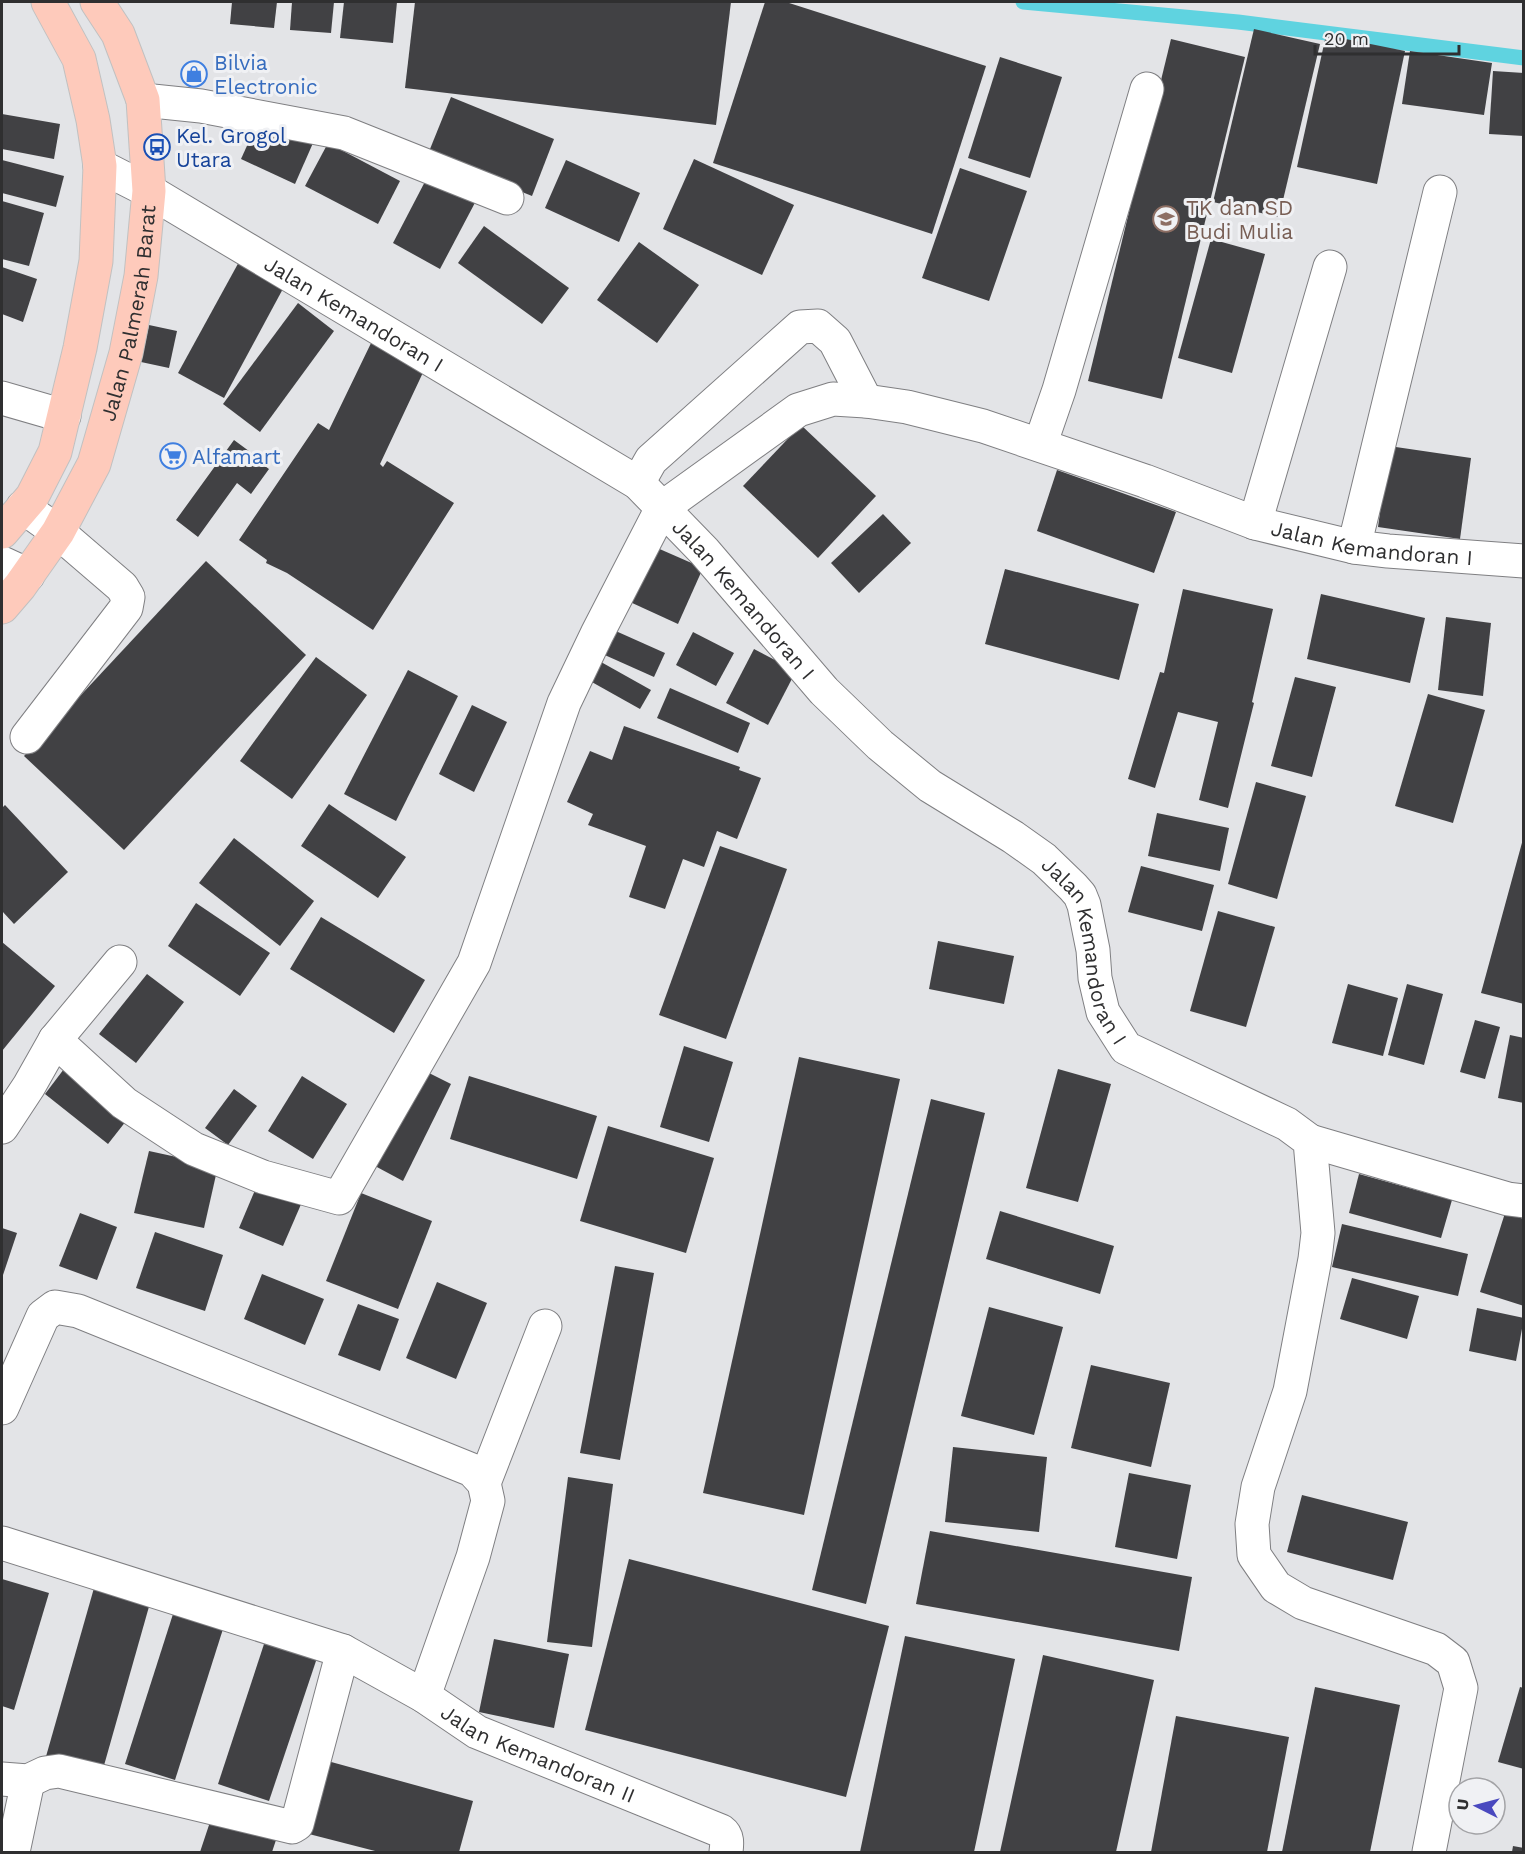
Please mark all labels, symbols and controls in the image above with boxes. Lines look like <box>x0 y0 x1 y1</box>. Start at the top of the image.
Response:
scale bar <box>1315 18 1459 56</box>
text: 20 m <box>1324 28 1369 49</box>
place label: Bilvia Electronic <box>214 50 318 99</box>
shop icon: Bilvia Electronic <box>179 59 209 89</box>
place label: Kel. Grogol Utara <box>176 123 287 172</box>
bus stop icon: Kel. Grogol Utara <box>142 132 172 162</box>
place label: TK dan SD Budi Mulia <box>1186 195 1293 244</box>
street label: Jalan Palmerah Barat <box>95 204 160 424</box>
school or university icon: TK dan SD Budi Mulia <box>1151 204 1181 234</box>
street label: Jalan Kemandoran I <box>260 250 448 377</box>
supermarket icon: Alfamart <box>158 441 188 471</box>
place label: Alfamart <box>192 444 281 469</box>
street label: Jalan Kemandoran I <box>668 514 821 684</box>
street label: Jalan Kemandoran I <box>1269 515 1474 570</box>
street label: Jalan Kemandoran I <box>1037 852 1133 1049</box>
street label: Jalan Kemandoran II <box>436 1699 639 1807</box>
north arrow <box>1447 1776 1507 1836</box>
text: U <box>1453 1798 1473 1811</box>

